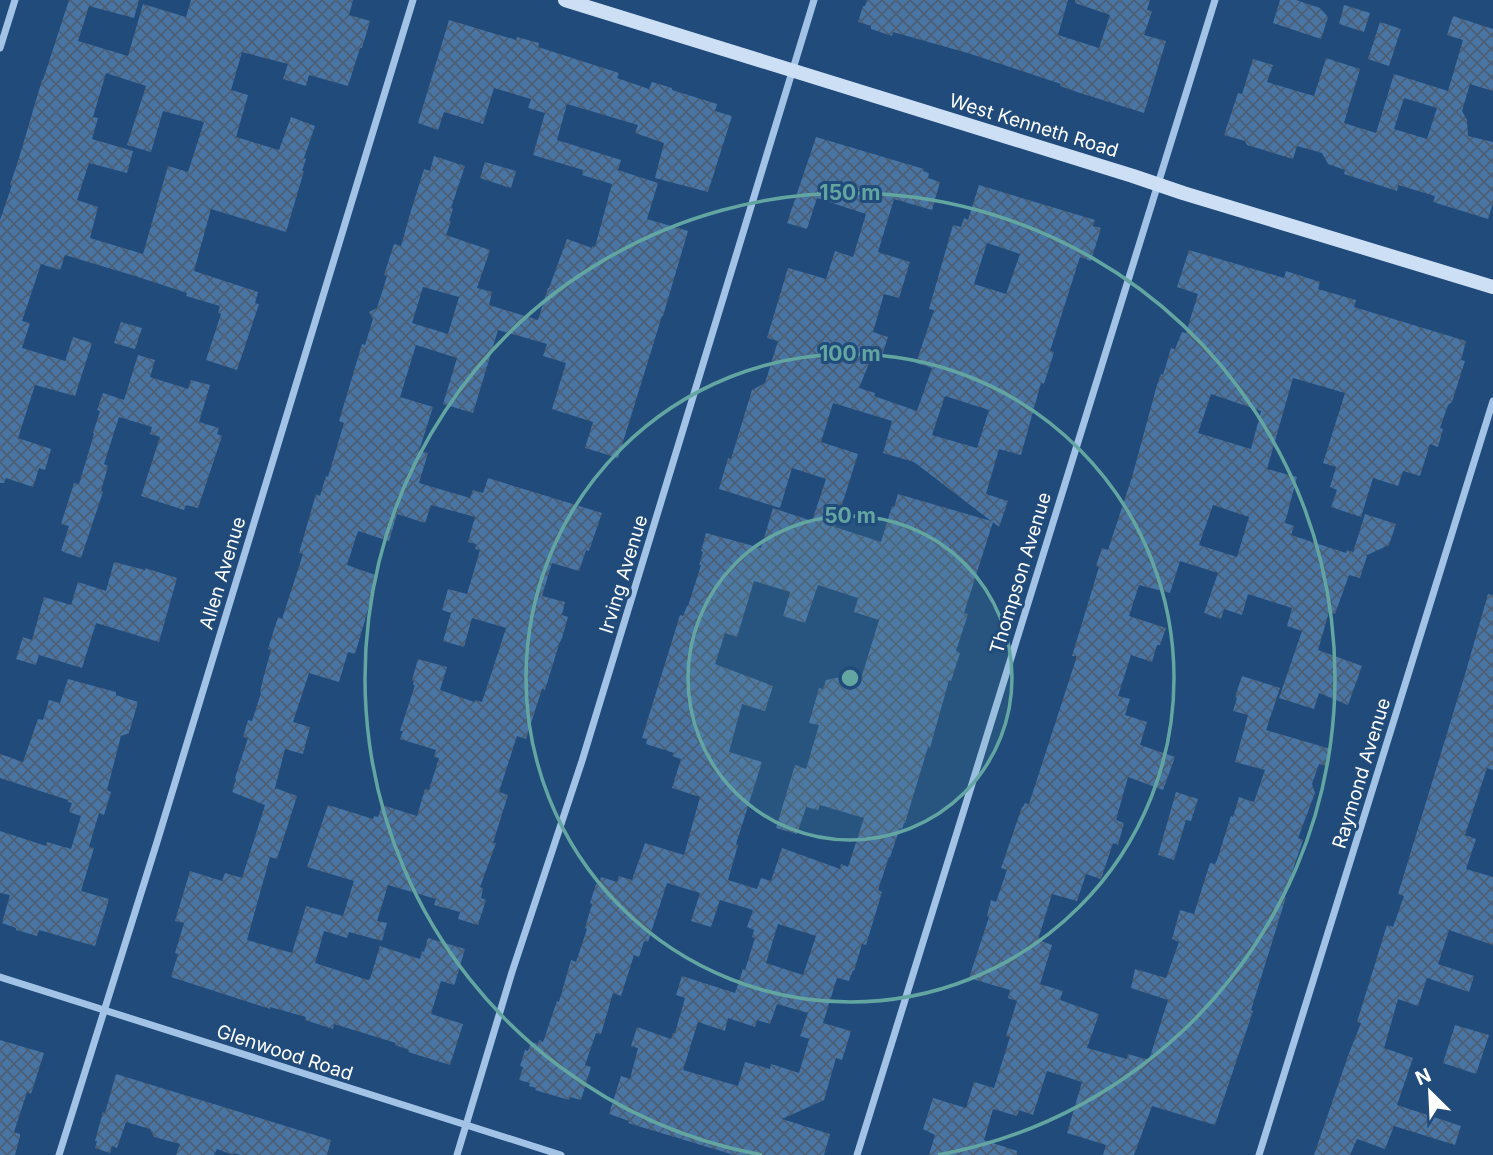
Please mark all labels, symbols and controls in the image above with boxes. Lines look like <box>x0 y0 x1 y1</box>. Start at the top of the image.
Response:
street label: West Kenneth Road <box>946 89 1121 162</box>
text: 150 m <box>820 180 880 205</box>
text: 100 m <box>819 341 881 366</box>
street label: Thompson Avenue <box>985 489 1056 657</box>
text: 50 m <box>824 503 876 528</box>
street label: Irving Avenue <box>595 512 652 636</box>
street label: Allen Avenue <box>194 514 251 632</box>
centre of rings <box>838 666 862 690</box>
street label: Raymond Avenue <box>1328 695 1395 851</box>
street label: Glenwood Road <box>214 1020 356 1085</box>
north arrow <box>1395 1057 1465 1127</box>
text: N <box>1412 1063 1435 1090</box>

